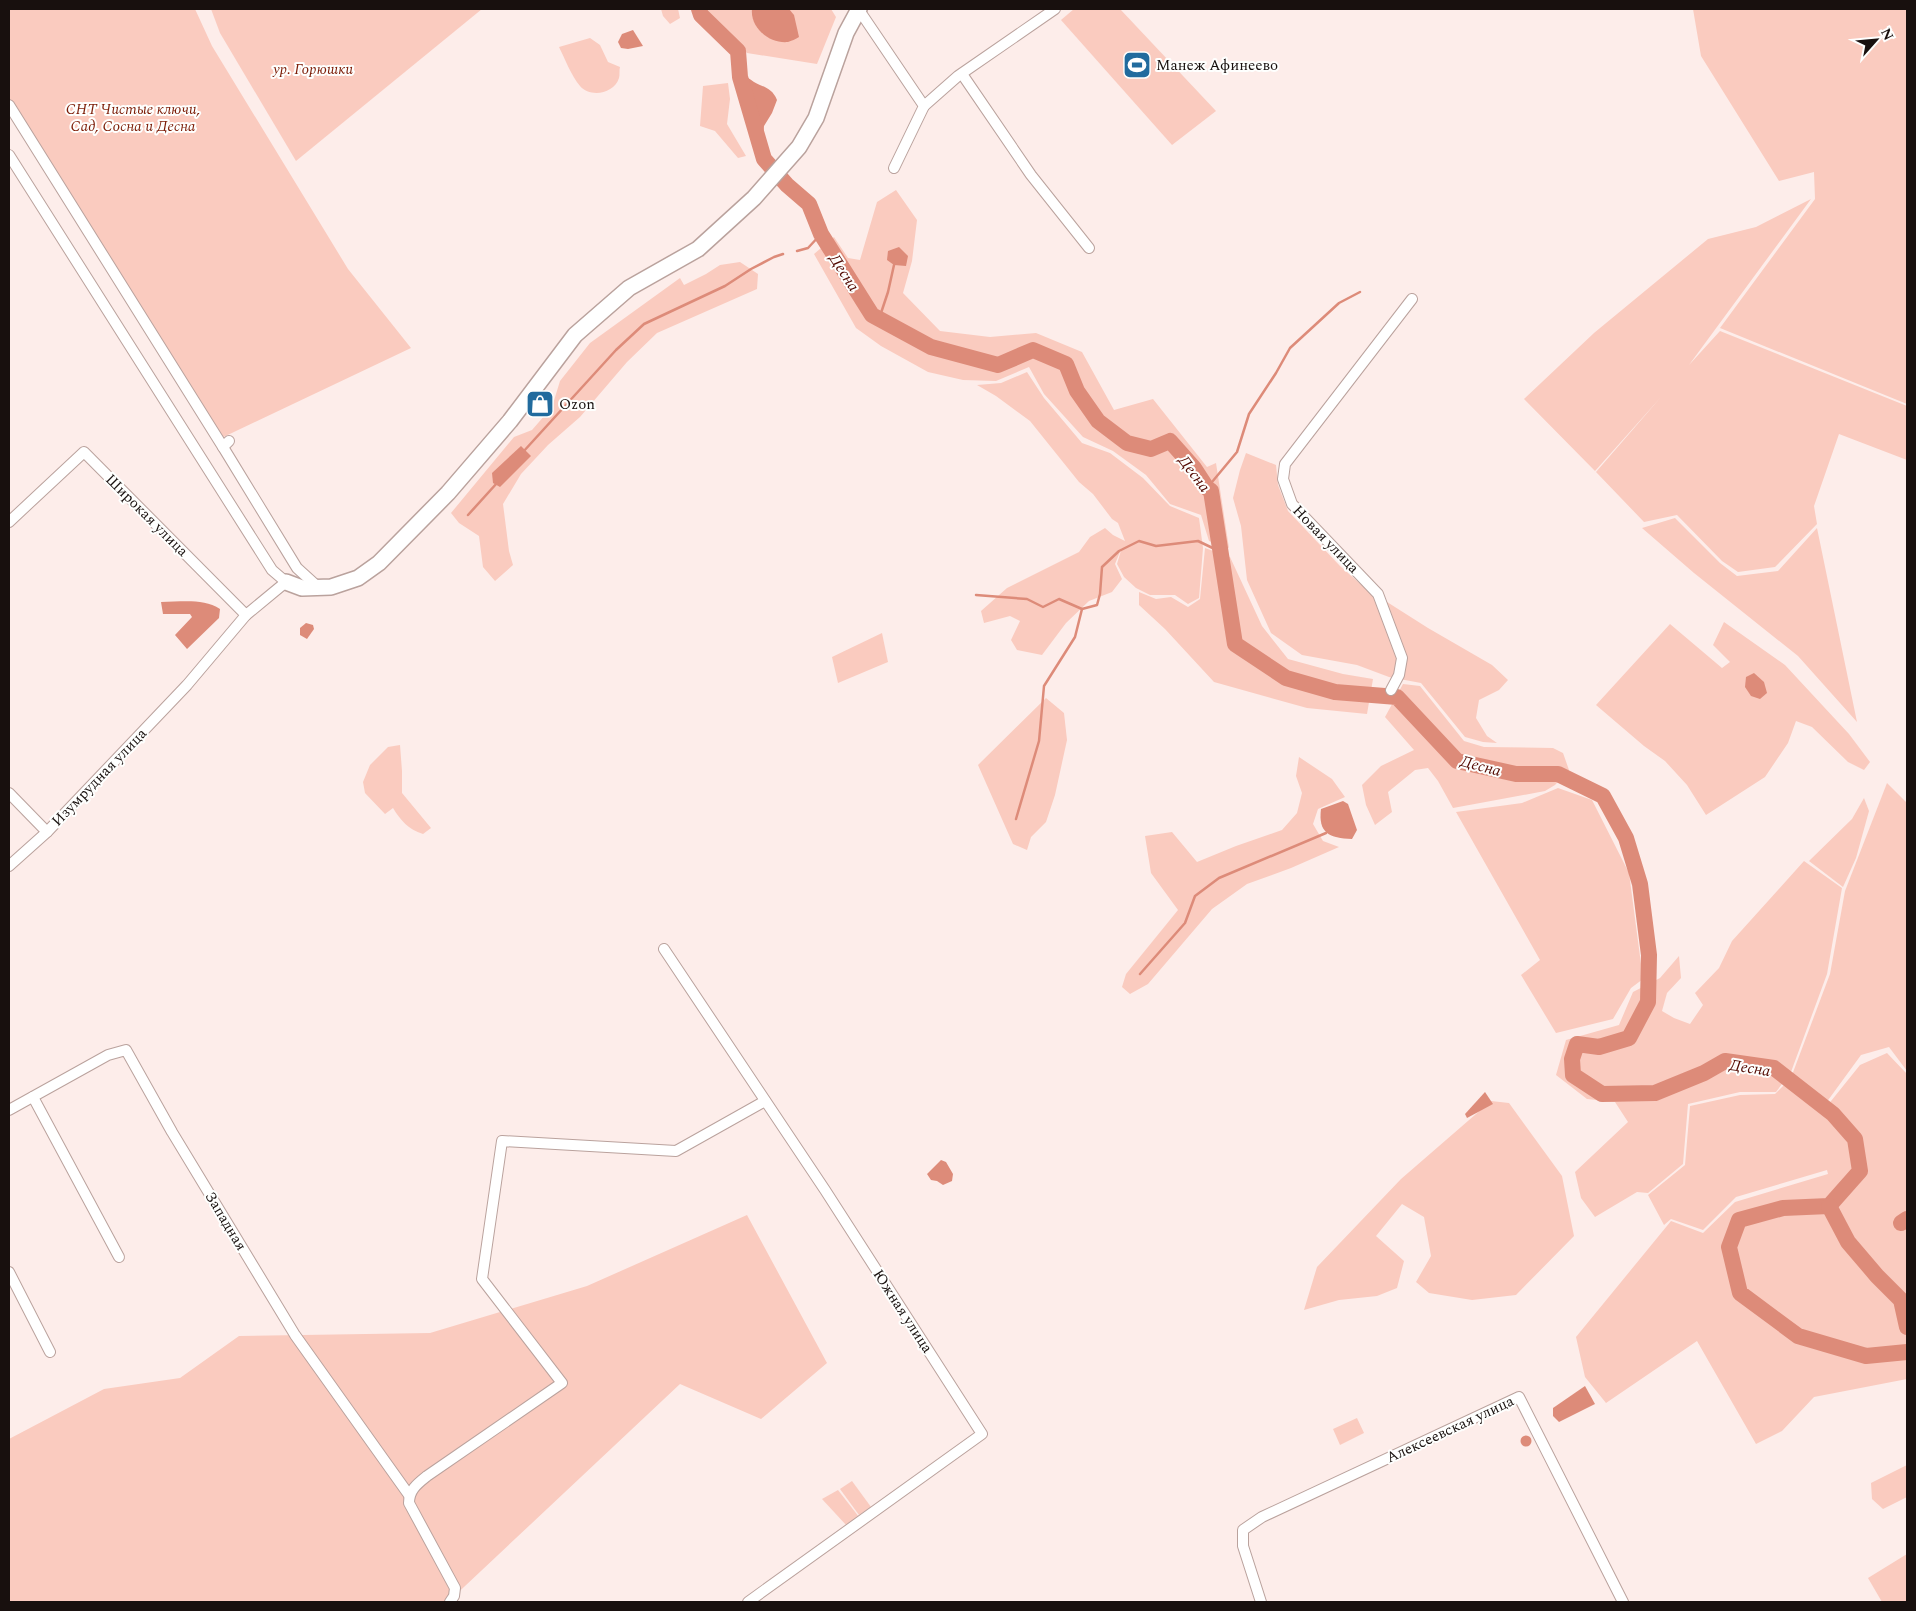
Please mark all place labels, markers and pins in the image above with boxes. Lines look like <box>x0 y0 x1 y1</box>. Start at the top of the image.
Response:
sports icon: Манеж Афинеево <box>1122 50 1152 80</box>
place label: Манеж Афинеево <box>1156 54 1278 77</box>
shop icon: Ozon <box>525 389 555 419</box>
place label: Ozon <box>559 393 595 416</box>

